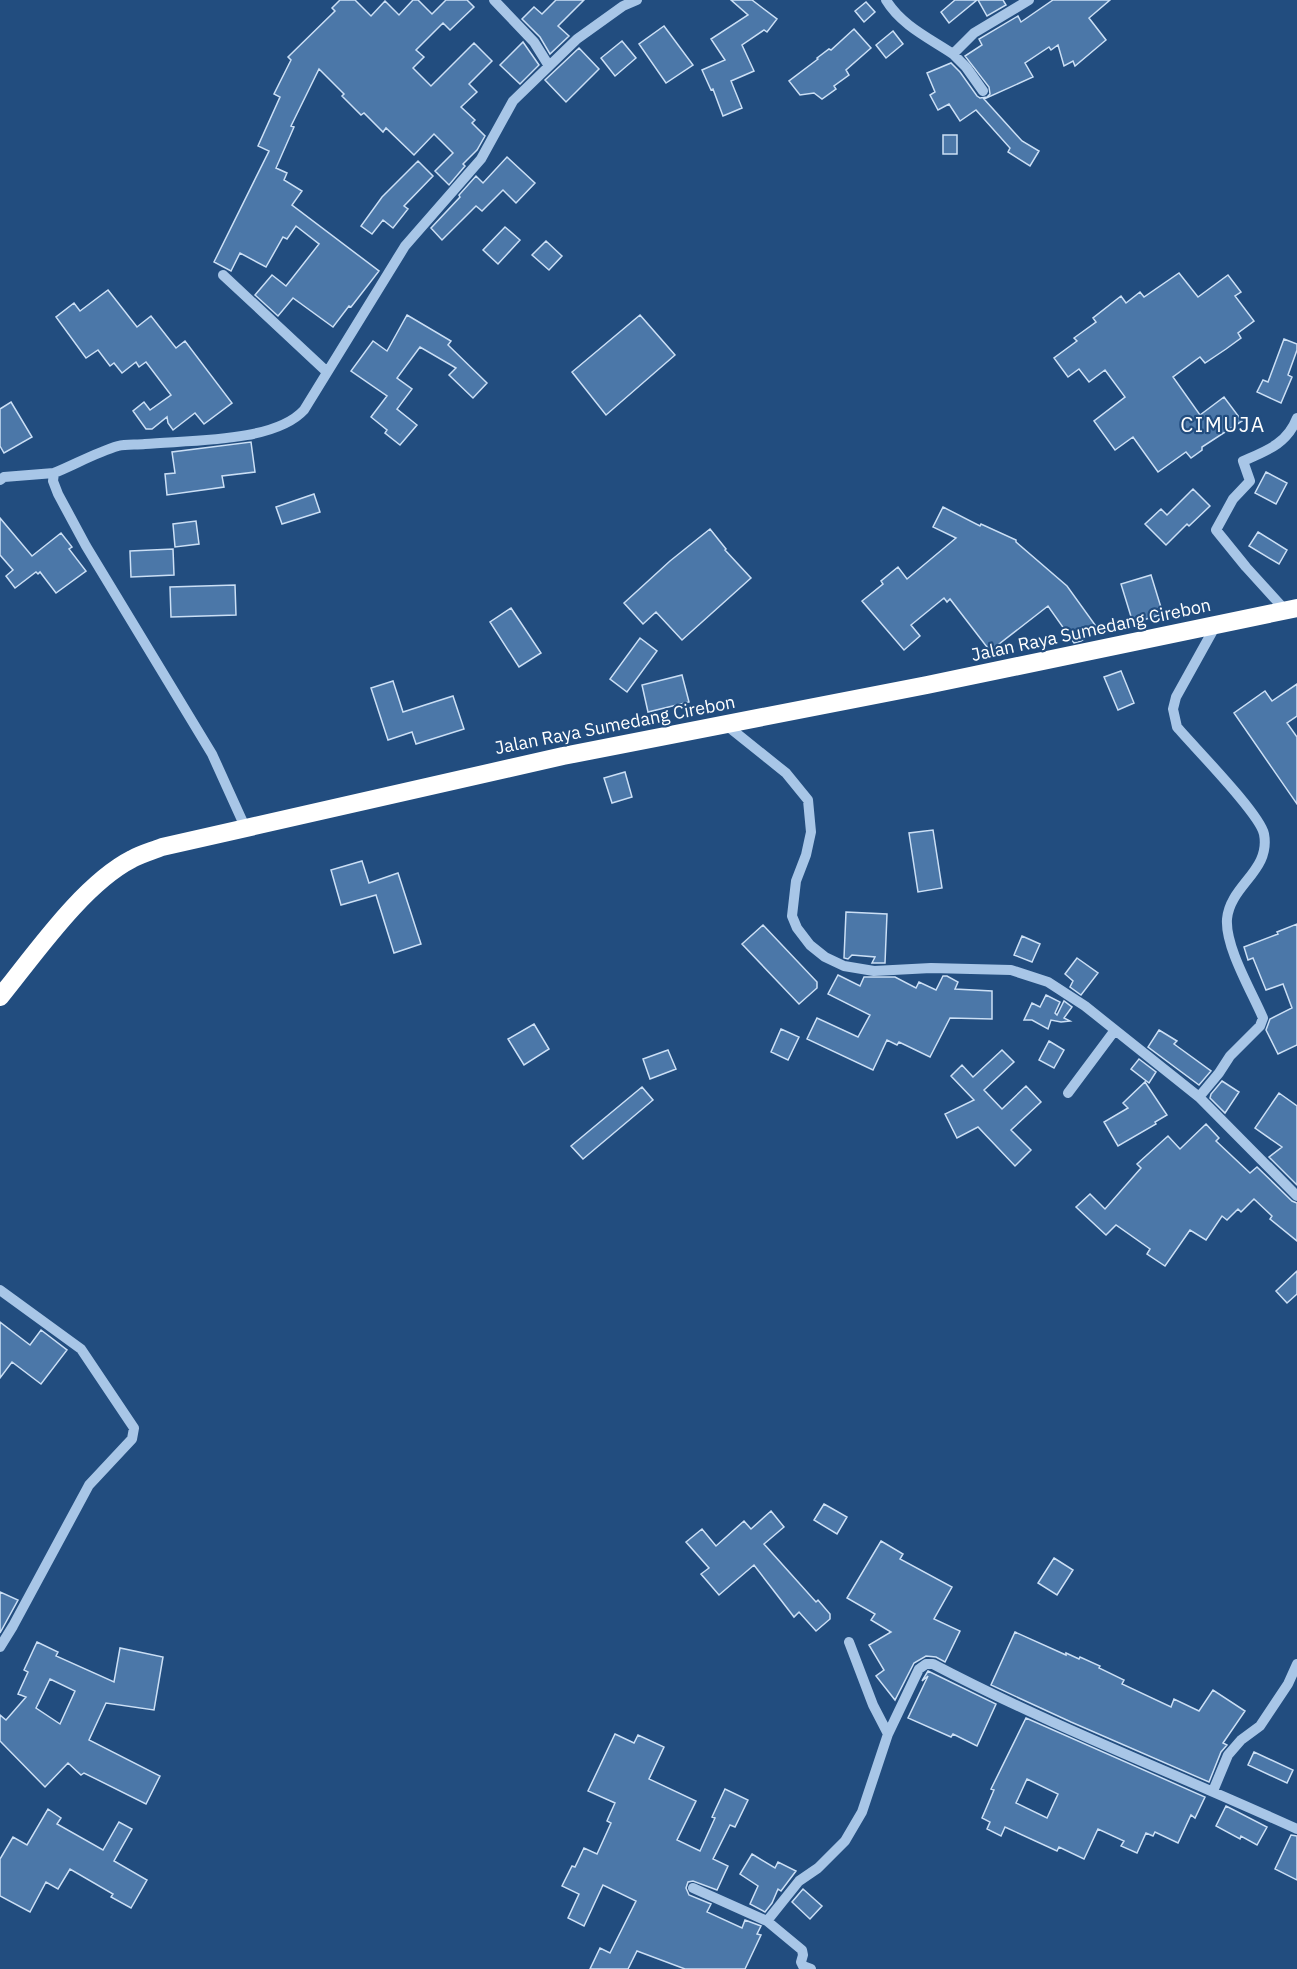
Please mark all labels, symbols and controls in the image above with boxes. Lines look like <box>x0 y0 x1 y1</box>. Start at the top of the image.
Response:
district label: CIMUJA <box>1180 410 1266 438</box>
street label: Jalan Raya Sumedang Cirebon <box>969 593 1213 666</box>
street label: Jalan Raya Sumedang Cirebon <box>493 690 737 759</box>

